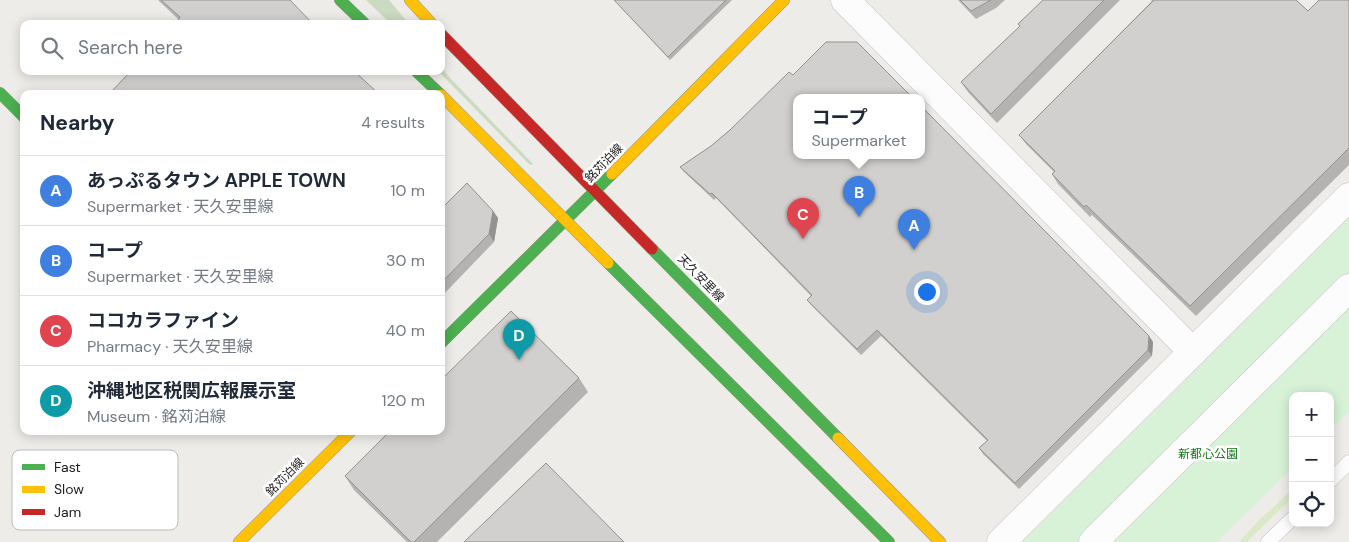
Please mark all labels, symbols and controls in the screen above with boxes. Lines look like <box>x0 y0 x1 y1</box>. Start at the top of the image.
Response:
search box <box>20 20 445 75</box>
icon: search <box>38 34 66 62</box>
text: Search here <box>78 35 183 60</box>
popup <box>793 94 925 159</box>
text: コープ <box>812 105 867 130</box>
text: Nearby <box>40 109 114 137</box>
text: 4 results <box>361 112 425 133</box>
text: Supermarket <box>812 130 906 151</box>
street label: 銘苅泊線 <box>582 140 626 186</box>
text: あっぷるタウン APPLE TOWN <box>87 168 346 193</box>
pin: B <box>843 176 875 217</box>
text: A <box>50 180 62 201</box>
text: 10 m <box>391 180 425 201</box>
text: Supermarket · 天久安里線 <box>87 196 274 217</box>
pin: C <box>787 198 819 239</box>
pin: A <box>898 209 930 250</box>
text: コープ <box>87 238 143 263</box>
text: B <box>51 250 61 271</box>
text: 30 m <box>386 250 425 271</box>
street label: 天久安里線 <box>674 251 728 305</box>
text: Supermarket · 天久安里線 <box>87 266 274 287</box>
your location <box>914 279 940 305</box>
text: ココカラファイン <box>87 308 239 333</box>
pin: D <box>503 319 535 360</box>
text: C <box>50 320 62 341</box>
text: 40 m <box>386 320 425 341</box>
text: Pharmacy · 天久安里線 <box>87 336 253 357</box>
text: 沖縄地区税関広報展示室 <box>87 378 296 403</box>
text: D <box>50 390 62 411</box>
text: 120 m <box>381 390 425 411</box>
map controls <box>1289 392 1334 527</box>
button: + <box>1289 392 1334 437</box>
text: Museum · 銘苅泊線 <box>87 406 226 427</box>
button: − <box>1289 437 1334 482</box>
park label: 新都心公園 <box>1178 446 1238 462</box>
legend <box>12 450 178 530</box>
street label: 銘苅泊線 <box>262 454 308 500</box>
text: Fast <box>54 458 81 476</box>
text: Slow <box>54 480 84 498</box>
button: locate <box>1289 482 1334 527</box>
text: Jam <box>54 503 81 521</box>

